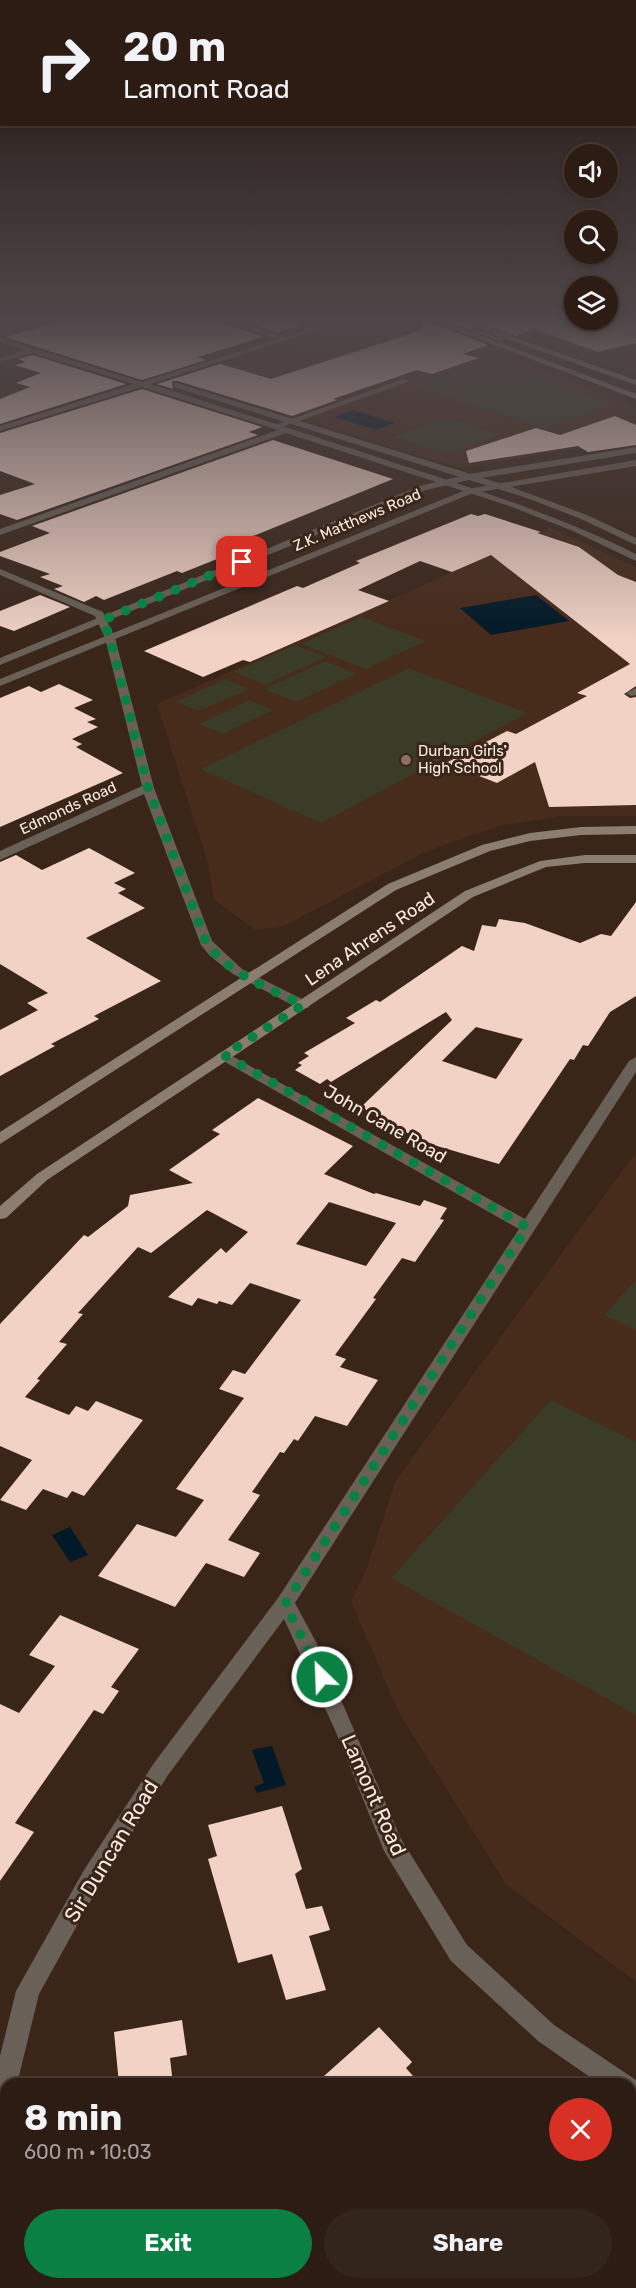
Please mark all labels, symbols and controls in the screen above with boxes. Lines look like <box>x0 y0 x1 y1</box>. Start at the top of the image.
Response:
text: 20 m <box>123 22 226 72</box>
icon: right <box>24 24 102 102</box>
text: Lamont Road <box>123 73 290 105</box>
map controls <box>564 144 618 330</box>
button: sound <box>564 144 618 198</box>
button: search <box>564 210 618 264</box>
button: layers <box>564 276 618 330</box>
street label: Z.K. Matthews Road <box>290 485 424 555</box>
pin <box>216 536 267 587</box>
icon: arrive <box>225 545 258 578</box>
place label: Durban Girls' High School <box>418 742 507 777</box>
marker: Durban Girls' High School <box>399 753 413 767</box>
street label: Edmonds Road <box>17 778 119 838</box>
street label: Lena Ahrens Road <box>301 887 439 991</box>
street label: John Cane Road <box>320 1080 450 1168</box>
position arrow <box>290 1645 354 1709</box>
street label: Lamont Road <box>336 1731 412 1859</box>
street label: Sir Duncan Road <box>59 1775 163 1927</box>
text: 8 min <box>24 2096 122 2139</box>
button: close <box>549 2098 612 2161</box>
text: 600 m · 10:03 <box>24 2140 152 2164</box>
button: Exit <box>24 2209 312 2278</box>
button: Share <box>324 2209 612 2278</box>

